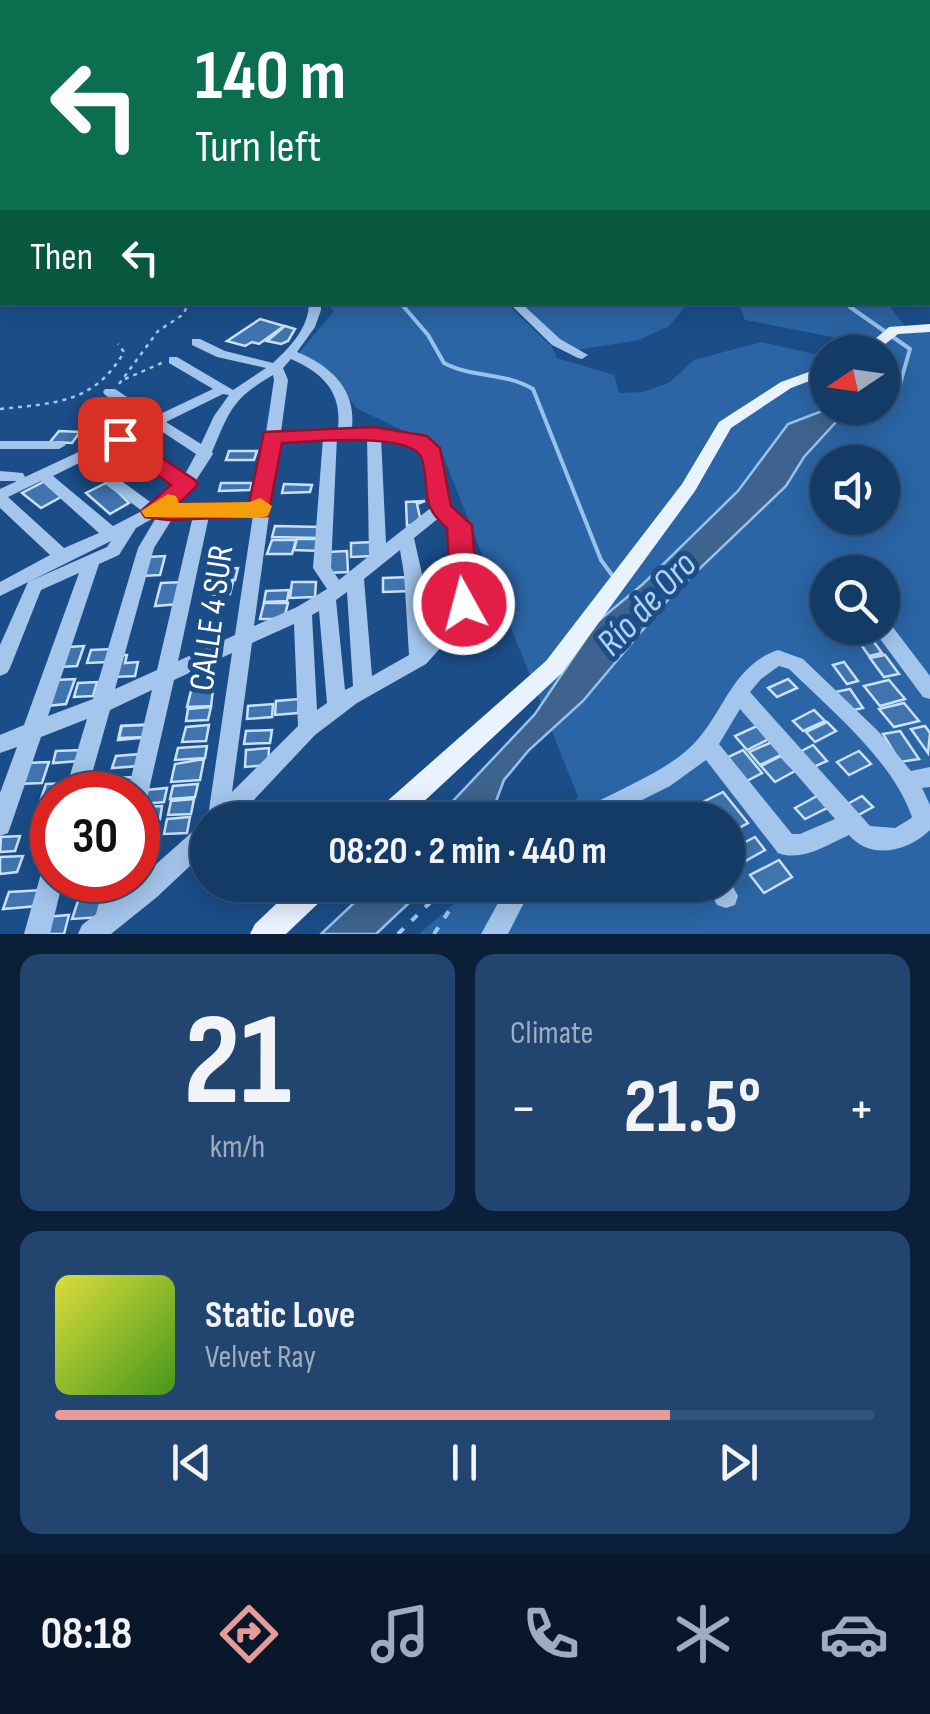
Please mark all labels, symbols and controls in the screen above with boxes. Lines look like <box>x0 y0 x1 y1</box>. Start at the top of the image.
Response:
text: 140 m <box>195 35 346 119</box>
icon: left <box>30 40 160 170</box>
text: Turn left <box>195 120 321 175</box>
icon: left <box>113 230 168 285</box>
text: Then <box>30 235 93 280</box>
north arrow <box>810 335 900 425</box>
map controls <box>810 335 900 645</box>
pin <box>78 397 163 482</box>
icon: arrive <box>93 412 148 467</box>
button: sound <box>810 445 900 535</box>
street label: CALLE 4 SUR <box>181 542 243 694</box>
water label: Río de Oro <box>588 543 706 665</box>
position arrow <box>412 552 516 656</box>
button: search <box>810 555 900 645</box>
speed limit sign: 30 <box>30 772 160 902</box>
text: 08:20 · 2 min · 440 m <box>328 829 607 874</box>
text: 21 <box>183 985 292 1141</box>
text: Climate <box>510 1014 593 1053</box>
text: 21.5° <box>624 1063 761 1154</box>
text: − <box>510 1076 537 1143</box>
text: + <box>848 1076 875 1143</box>
text: km/h <box>210 1128 265 1167</box>
text: Static Love <box>205 1293 355 1338</box>
text: Velvet Ray <box>205 1338 316 1377</box>
icon: previous <box>164 1435 219 1490</box>
icon: pause <box>437 1435 492 1490</box>
icon: next <box>711 1435 766 1490</box>
icon: directions <box>214 1599 284 1669</box>
icon: music <box>365 1599 435 1669</box>
icon: phone <box>516 1599 586 1669</box>
icon: climate <box>668 1599 738 1669</box>
icon: car <box>819 1599 889 1669</box>
text: 08:18 <box>41 1607 132 1662</box>

